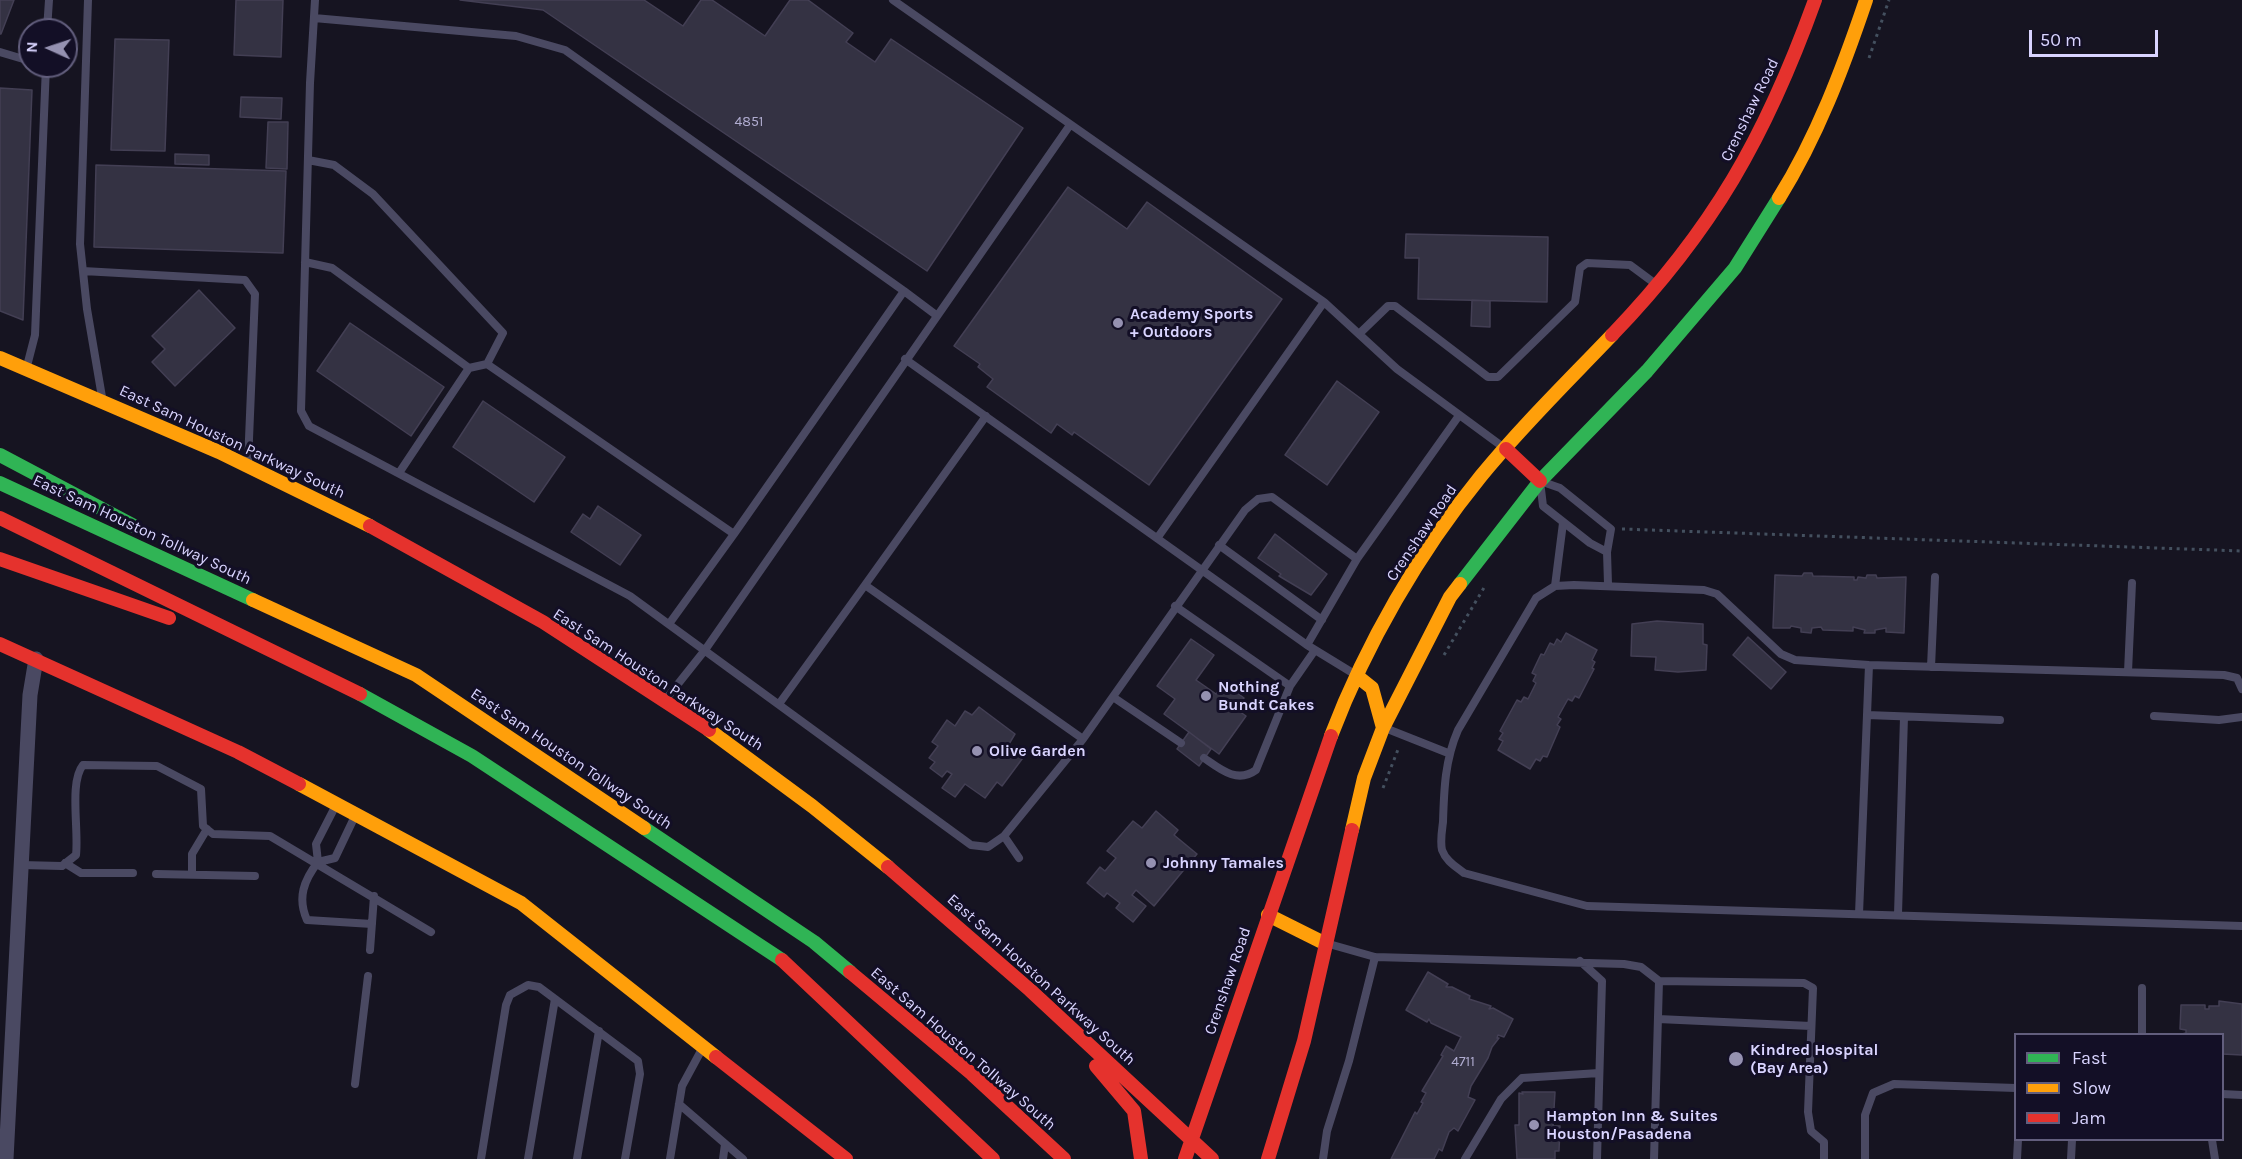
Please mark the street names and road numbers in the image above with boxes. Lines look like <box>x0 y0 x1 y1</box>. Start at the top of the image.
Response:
street label: Crenshaw Road <box>1717 55 1783 165</box>
street label: East Sam Houston Parkway South <box>116 381 348 503</box>
street label: East Sam Houston Tollway South <box>30 471 254 589</box>
street label: Crenshaw Road <box>1383 481 1461 585</box>
street label: East Sam Houston Parkway South <box>549 605 767 755</box>
street label: East Sam Houston Tollway South <box>467 684 675 834</box>
street label: East Sam Houston Parkway South <box>943 890 1139 1070</box>
street label: Crenshaw Road <box>1201 925 1255 1037</box>
street label: East Sam Houston Tollway South <box>867 963 1059 1135</box>

